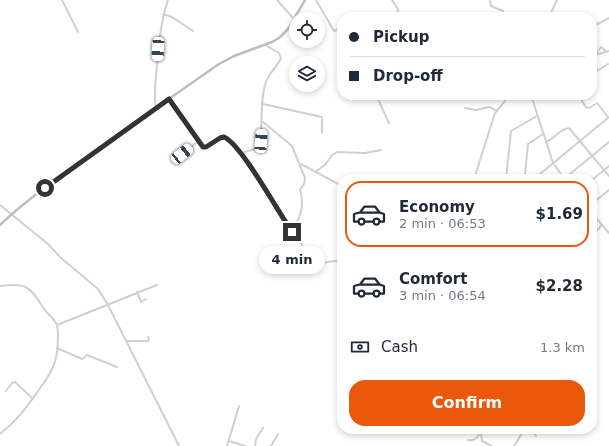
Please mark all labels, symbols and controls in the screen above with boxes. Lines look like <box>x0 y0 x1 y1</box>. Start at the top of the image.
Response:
map controls <box>289 12 325 92</box>
button: locate <box>289 12 325 48</box>
text: Pickup <box>373 28 429 46</box>
car <box>151 37 165 61</box>
button: layers <box>289 56 325 92</box>
text: Drop-off <box>373 67 443 85</box>
car <box>254 129 268 153</box>
car <box>169 142 195 166</box>
route start <box>36 179 54 197</box>
icon: car <box>351 196 387 232</box>
text: Economy <box>399 198 475 216</box>
text: $1.69 <box>536 205 583 223</box>
text: 2 min · 06:53 <box>399 216 486 231</box>
route end <box>283 223 301 241</box>
callout: 4 min <box>259 246 325 274</box>
text: 4 min <box>272 252 312 267</box>
icon: car <box>351 268 387 304</box>
text: Comfort <box>399 270 467 288</box>
text: $2.28 <box>536 277 583 295</box>
text: 3 min · 06:54 <box>399 288 486 303</box>
icon: cash <box>349 336 371 358</box>
text: Cash <box>381 338 418 356</box>
text: 1.3 km <box>540 340 585 355</box>
button: Confirm <box>349 380 585 426</box>

